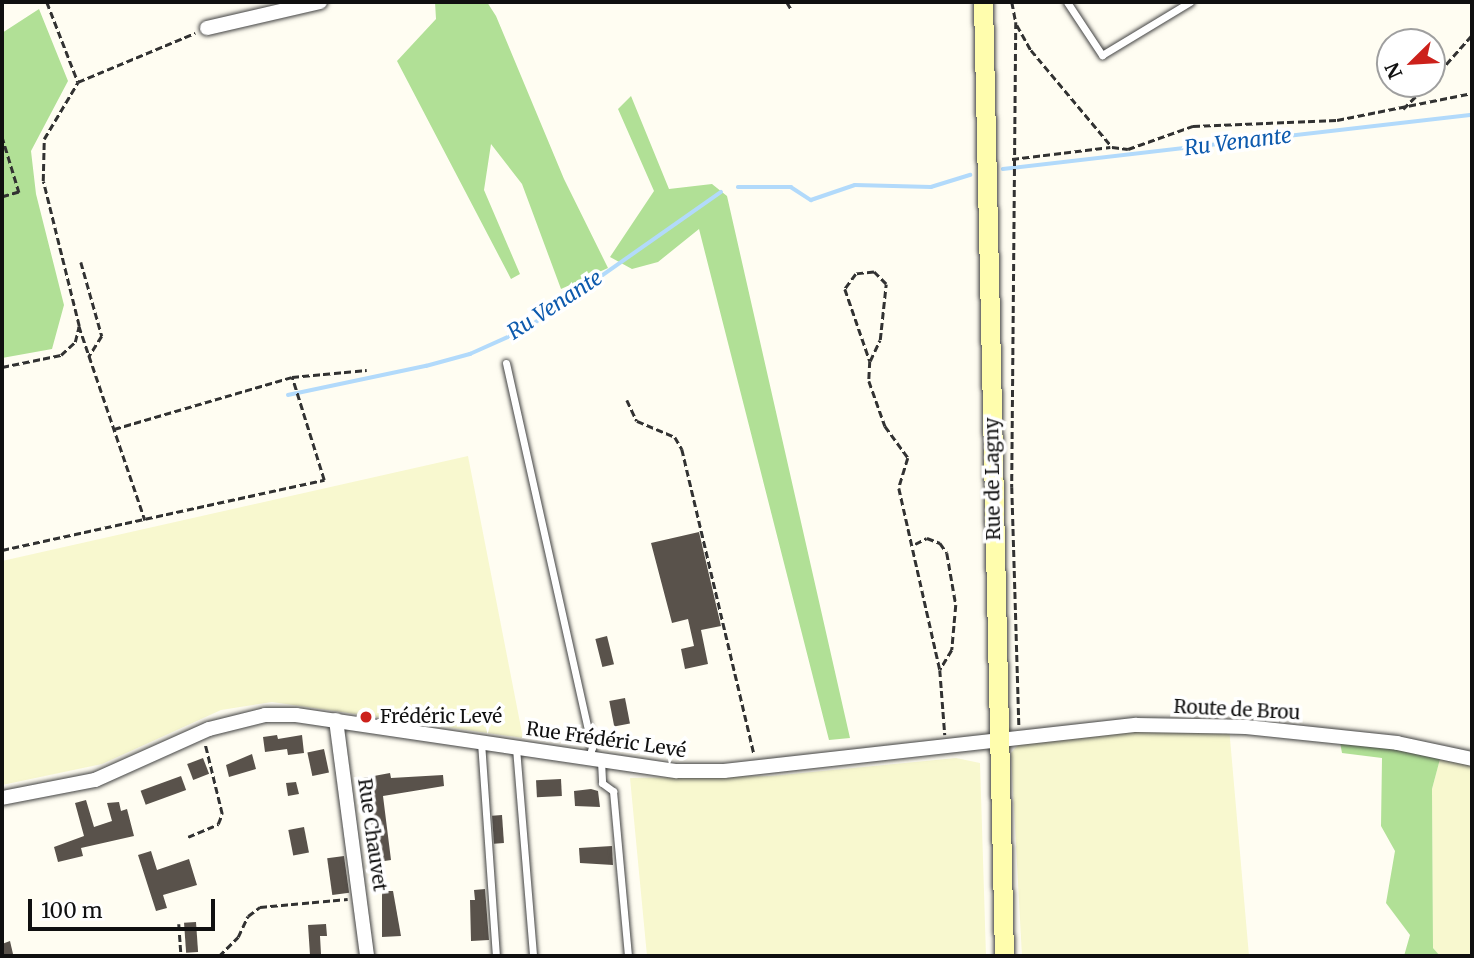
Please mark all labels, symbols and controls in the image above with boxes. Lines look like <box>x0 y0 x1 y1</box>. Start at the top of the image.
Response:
north arrow <box>1376 28 1446 98</box>
text: N <box>1380 59 1408 82</box>
water label: Ru Venante <box>1183 123 1293 161</box>
water label: Ru Venante <box>503 265 607 345</box>
street label: Rue de Lagny <box>981 417 1005 541</box>
street label: Route de Brou <box>1173 695 1301 725</box>
place label: Frédéric Levé <box>380 706 502 728</box>
marker: Frédéric Levé <box>358 709 374 725</box>
street label: Rue Frédéric Levé <box>524 717 688 763</box>
street label: Rue Chauvet <box>353 777 391 893</box>
scale bar <box>32 884 219 928</box>
text: 100 m <box>41 897 103 924</box>

